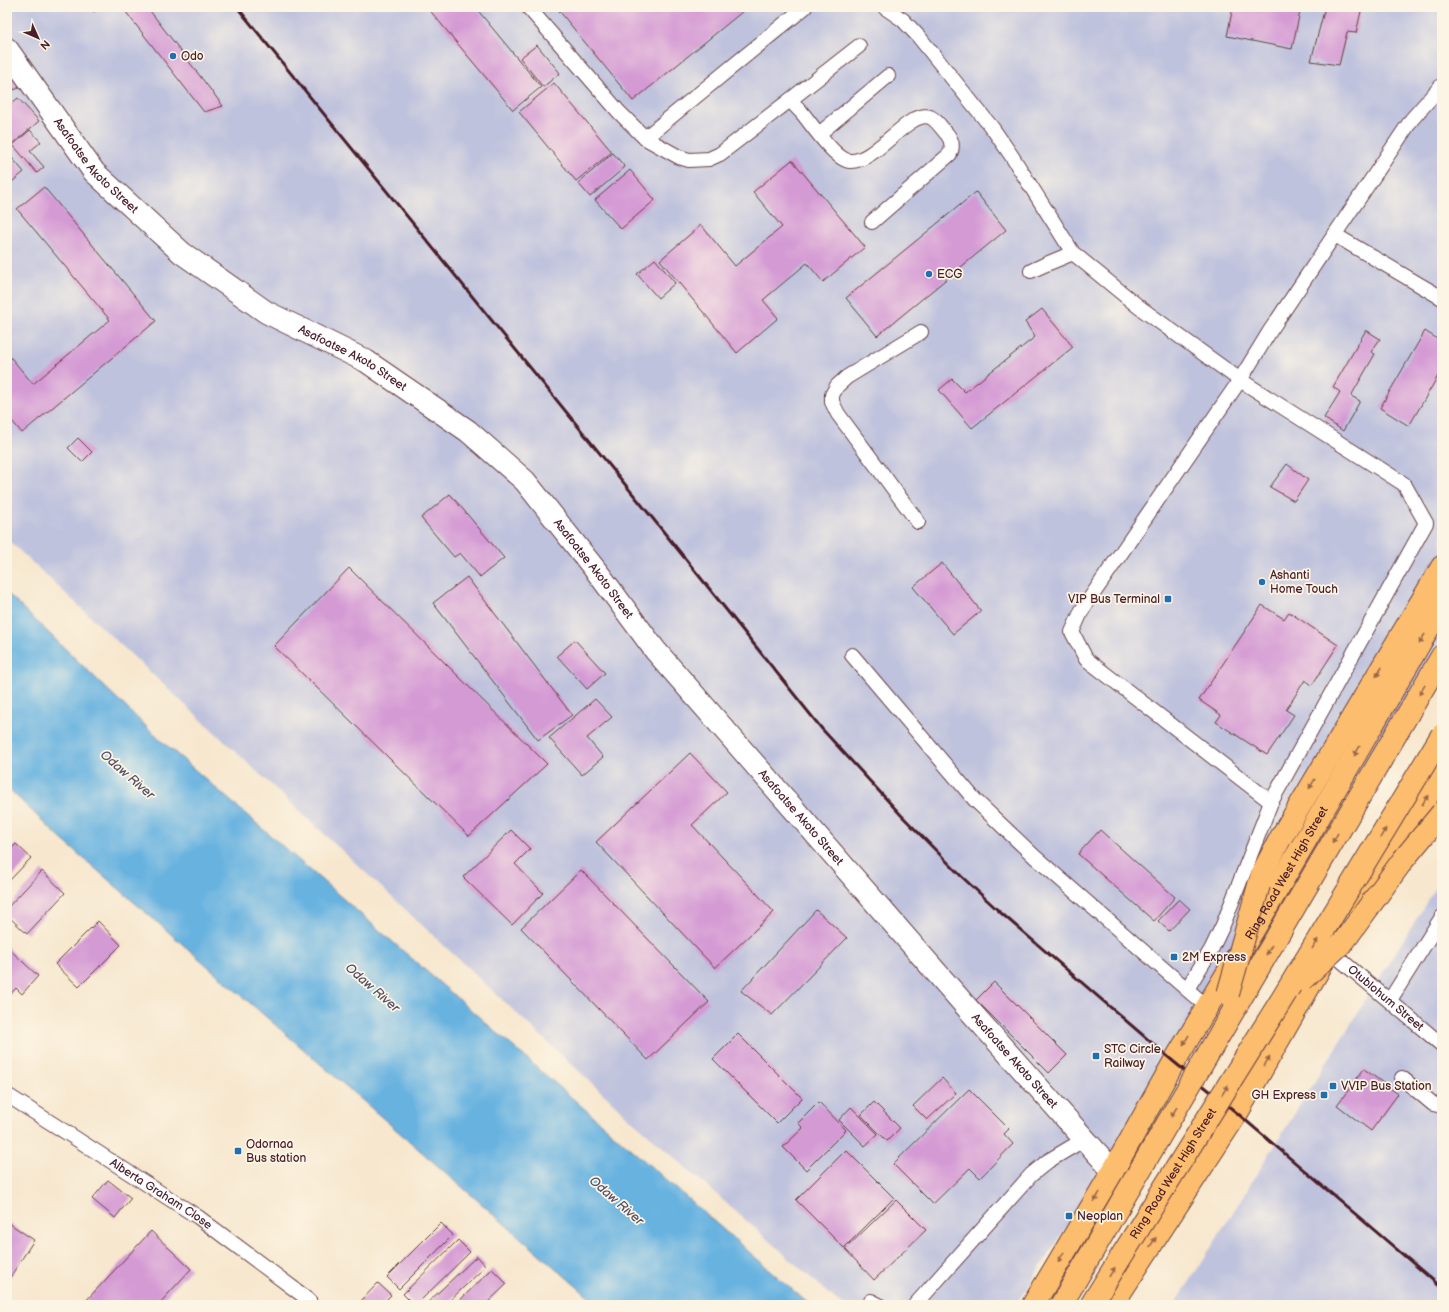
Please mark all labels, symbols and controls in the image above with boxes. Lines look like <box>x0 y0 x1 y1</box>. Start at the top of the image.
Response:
north arrow <box>18 18 58 58</box>
text: N <box>37 37 52 52</box>
place label: Odo <box>181 49 204 64</box>
marker: Odo <box>168 51 178 61</box>
street label: Asafoatse Akoto Street <box>50 115 141 217</box>
place label: ECG <box>937 267 962 282</box>
marker: ECG <box>924 269 934 279</box>
street label: Asafoatse Akoto Street <box>296 322 410 395</box>
street label: Asafoatse Akoto Street <box>550 516 636 622</box>
place label: Ashanti Home Touch <box>1270 568 1338 597</box>
marker: Ashanti Home Touch <box>1257 577 1267 587</box>
place label: VIP Bus Terminal <box>1068 592 1160 607</box>
marker: VIP Bus Terminal <box>1163 594 1173 604</box>
one-way arrow <box>1419 633 1426 645</box>
one-way arrow <box>1375 666 1382 678</box>
one-way arrow <box>1419 684 1426 696</box>
one-way arrow <box>1354 745 1361 757</box>
water label: Odaw River <box>97 747 159 804</box>
street label: Asafoatse Akoto Street <box>755 767 847 869</box>
one-way arrow <box>1309 778 1316 790</box>
one-way arrow <box>1422 794 1429 806</box>
street label: Ring Road West High Street <box>1242 804 1332 942</box>
one-way arrow <box>1379 827 1386 839</box>
one-way arrow <box>1331 832 1338 844</box>
one-way arrow <box>1312 938 1319 950</box>
one-way arrow <box>1265 944 1272 956</box>
place label: 2M Express <box>1182 950 1246 965</box>
marker: 2M Express <box>1169 952 1179 962</box>
water label: Odaw River <box>342 960 404 1017</box>
street label: Otublohum Street <box>1344 962 1427 1035</box>
street label: Asafoatse Akoto Street <box>968 1011 1061 1112</box>
one-way arrow <box>1183 1034 1190 1046</box>
place label: STC Circle Railway <box>1104 1042 1161 1071</box>
marker: STC Circle Railway <box>1091 1051 1101 1061</box>
one-way arrow <box>1263 1055 1270 1067</box>
place label: VVIP Bus Station <box>1341 1079 1432 1094</box>
marker: VVIP Bus Station <box>1328 1081 1338 1091</box>
one-way arrow <box>1221 1085 1229 1095</box>
place label: GH Express <box>1251 1088 1316 1103</box>
marker: GH Express <box>1319 1090 1329 1100</box>
street label: Ring Road West High Street <box>1127 1105 1220 1242</box>
one-way arrow <box>1171 1106 1178 1117</box>
place label: Odornaa Bus station <box>246 1137 306 1166</box>
marker: Odornaa Bus station <box>233 1146 243 1156</box>
street label: Alberta Graham Close <box>107 1155 215 1233</box>
water label: Odaw River <box>586 1173 648 1230</box>
one-way arrow <box>1094 1191 1101 1203</box>
place label: Neoplan <box>1077 1209 1123 1224</box>
marker: Neoplan <box>1064 1211 1074 1221</box>
one-way arrow <box>1149 1237 1157 1247</box>
one-way arrow <box>1058 1251 1065 1263</box>
one-way arrow <box>1108 1266 1115 1278</box>

